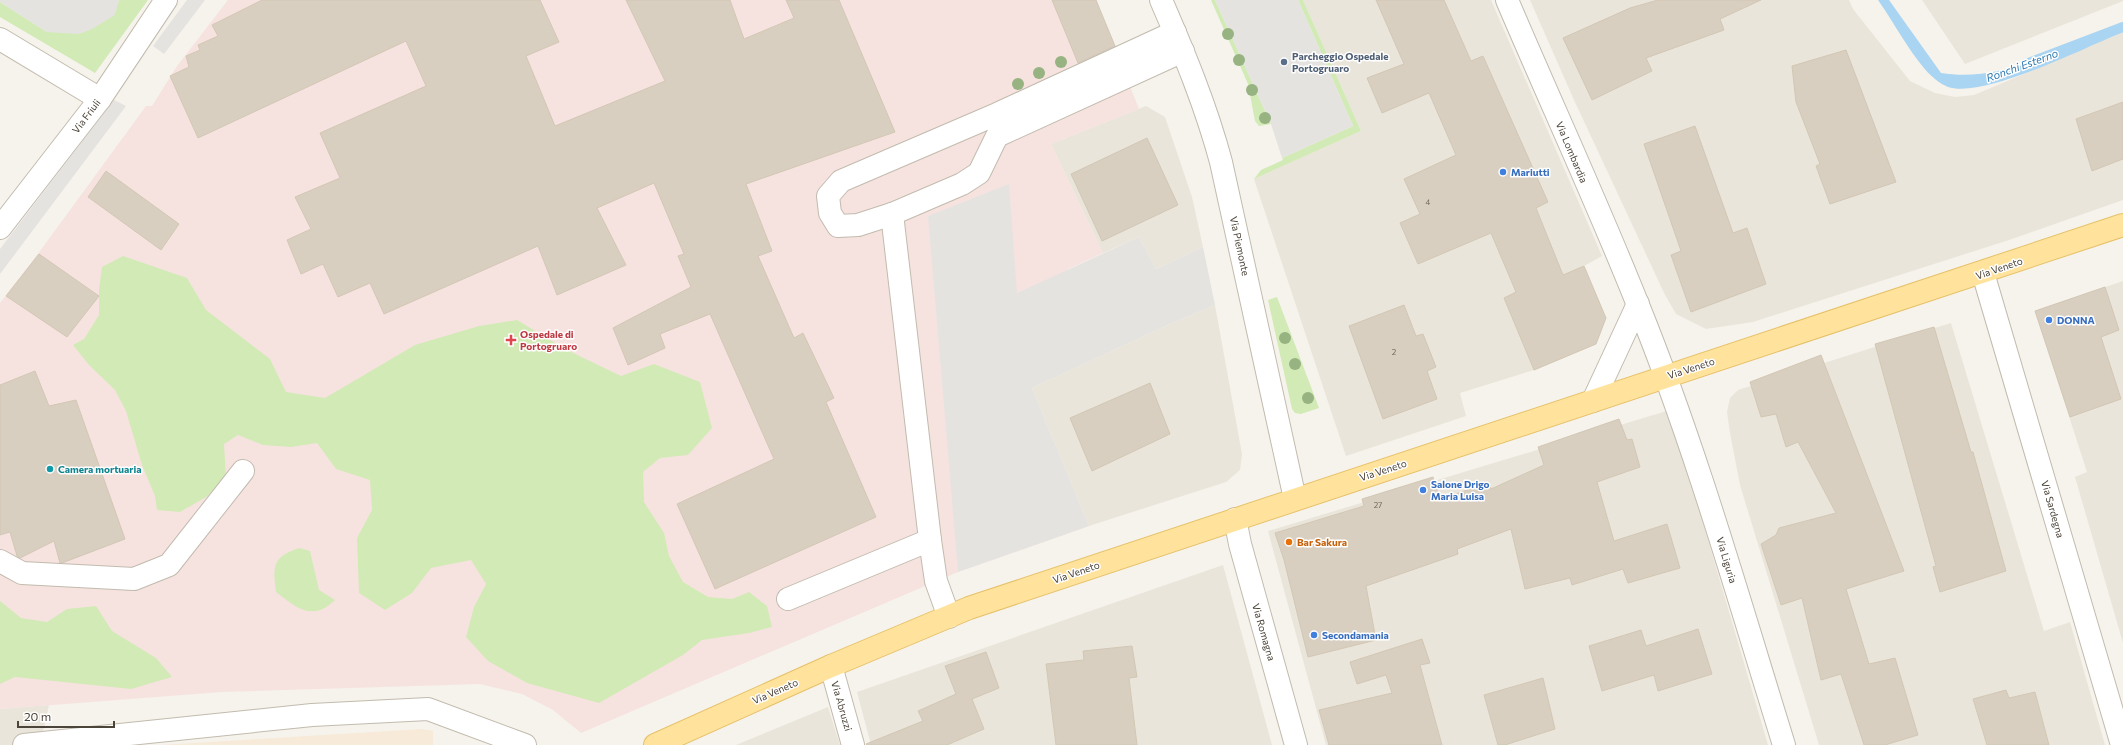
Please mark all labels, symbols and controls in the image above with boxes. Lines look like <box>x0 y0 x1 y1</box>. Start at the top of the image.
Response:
water label: Ronchi Esterno <box>1984 46 2060 84</box>
place label: Parcheggio Ospedale Portogruaro <box>1292 50 1388 74</box>
marker: Parcheggio Ospedale Portogruaro <box>1279 57 1289 67</box>
street label: Via Friuli <box>69 97 103 135</box>
street label: Via Lombardia <box>1554 119 1590 185</box>
place label: Mariutti <box>1511 166 1550 178</box>
marker: Mariutti <box>1498 167 1508 177</box>
house number: 4 <box>1426 197 1431 207</box>
street label: Via Piemonte <box>1228 215 1252 277</box>
street label: Via Veneto <box>1974 254 2024 282</box>
place label: DONNA <box>2057 314 2095 326</box>
marker: DONNA <box>2044 315 2054 325</box>
place label: Ospedale di Portogruaro <box>520 328 577 352</box>
marker: Ospedale di Portogruaro <box>505 334 517 346</box>
house number: 2 <box>1392 347 1397 357</box>
street label: Via Veneto <box>1666 355 1716 381</box>
street label: Via Veneto <box>1358 457 1408 483</box>
place label: Camera mortuaria <box>58 463 142 475</box>
marker: Camera mortuaria <box>45 464 55 474</box>
place label: Salone Drigo Maria Luisa <box>1431 478 1490 502</box>
street label: Via Sardegna <box>2039 479 2067 539</box>
marker: Salone Drigo Maria Luisa <box>1418 485 1428 495</box>
house number: 27 <box>1374 500 1382 510</box>
street label: Via Liguria <box>1714 535 1740 585</box>
place label: Bar Sakura <box>1297 536 1347 548</box>
marker: Bar Sakura <box>1284 537 1294 547</box>
street label: Via Veneto <box>1051 558 1101 586</box>
street label: Via Romagna <box>1250 602 1278 662</box>
place label: Secondamania <box>1322 629 1389 641</box>
marker: Secondamania <box>1309 630 1319 640</box>
street label: Via Veneto <box>750 676 800 706</box>
street label: Via Abruzzi <box>829 680 855 732</box>
scale bar <box>18 703 114 729</box>
text: 20 m <box>24 709 51 723</box>

